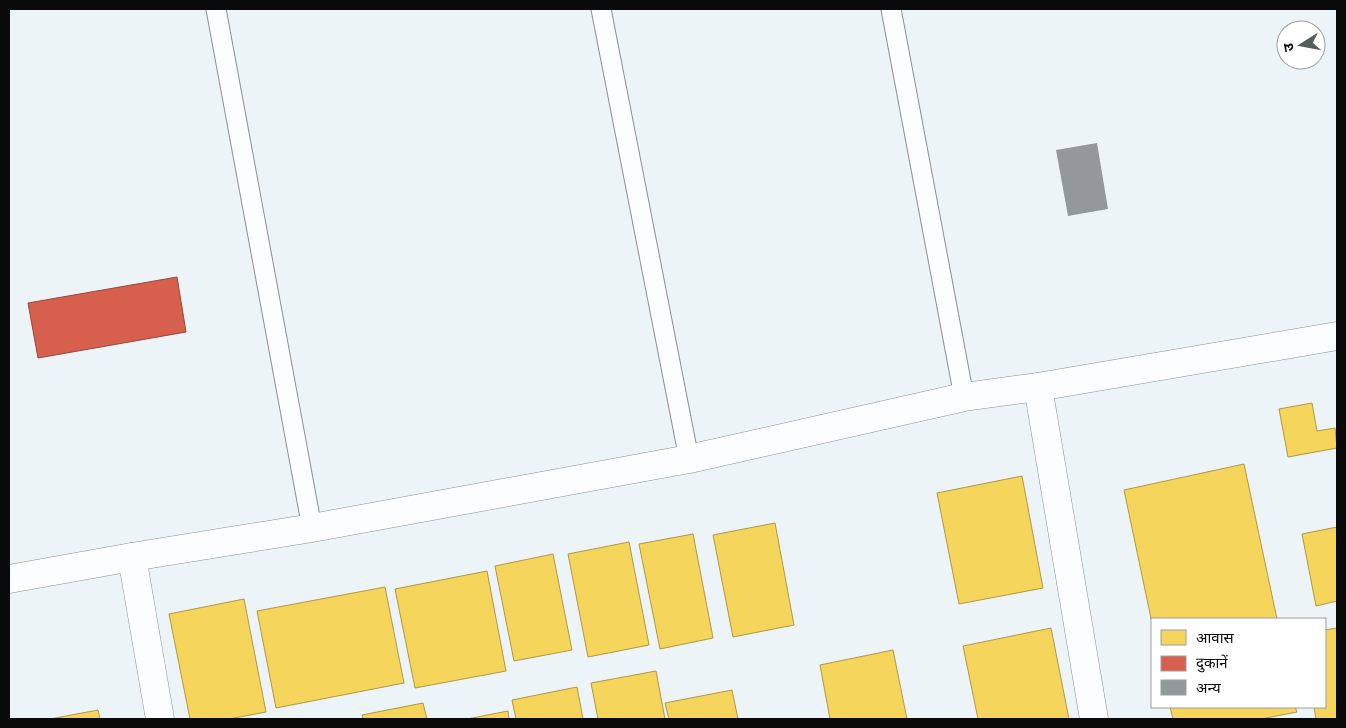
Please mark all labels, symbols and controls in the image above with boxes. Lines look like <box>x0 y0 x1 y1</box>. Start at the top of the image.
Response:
north arrow <box>1276 20 1326 70</box>
text: उ <box>1279 41 1298 53</box>
legend <box>1151 618 1326 708</box>
text: आवास <box>1196 629 1235 647</box>
text: दुकानें <box>1196 654 1228 673</box>
text: अन्य <box>1196 679 1221 697</box>

